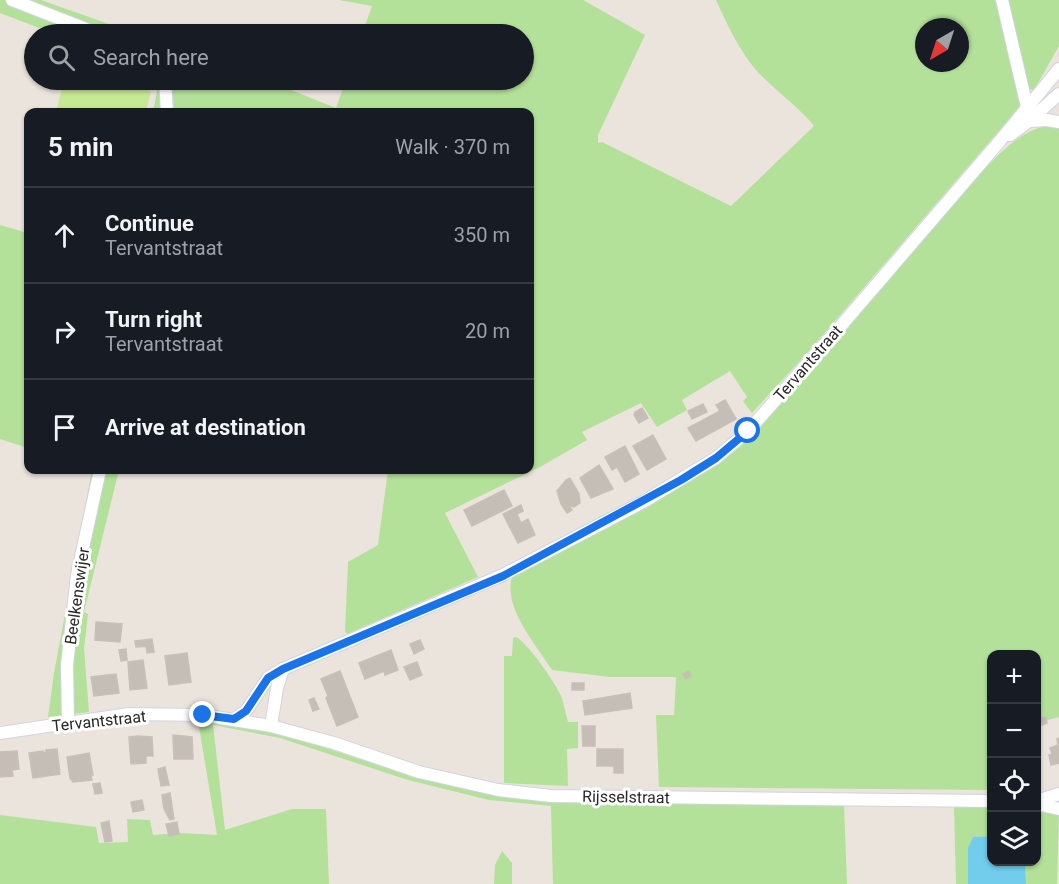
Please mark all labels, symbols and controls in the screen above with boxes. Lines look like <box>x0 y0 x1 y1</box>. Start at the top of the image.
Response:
north arrow <box>915 18 969 72</box>
search box <box>24 24 534 90</box>
icon: search <box>45 41 78 74</box>
text: Search here <box>93 45 209 70</box>
text: 5 min <box>48 132 113 162</box>
text: Walk · 370 m <box>395 135 510 159</box>
text: Continue <box>105 211 194 236</box>
icon: ahead <box>48 219 81 252</box>
text: 350 m <box>454 223 510 247</box>
text: Tervantstraat <box>105 236 223 260</box>
text: Turn right <box>105 307 202 332</box>
icon: right <box>48 315 81 348</box>
text: 20 m <box>465 319 510 343</box>
street label: Tervantstraat <box>770 321 846 405</box>
text: Tervantstraat <box>105 332 223 356</box>
icon: arrive <box>48 411 81 444</box>
text: Arrive at destination <box>105 415 306 440</box>
route start <box>734 417 760 443</box>
street label: Beelkenswijer <box>61 546 93 646</box>
map controls <box>987 650 1041 866</box>
button: + <box>987 650 1041 704</box>
route end <box>189 701 215 727</box>
button: − <box>987 704 1041 758</box>
street label: Tervantstraat <box>51 707 147 735</box>
button: locate <box>987 758 1041 812</box>
street label: Rijsselstraat <box>582 787 670 807</box>
button: layers <box>987 812 1041 866</box>

